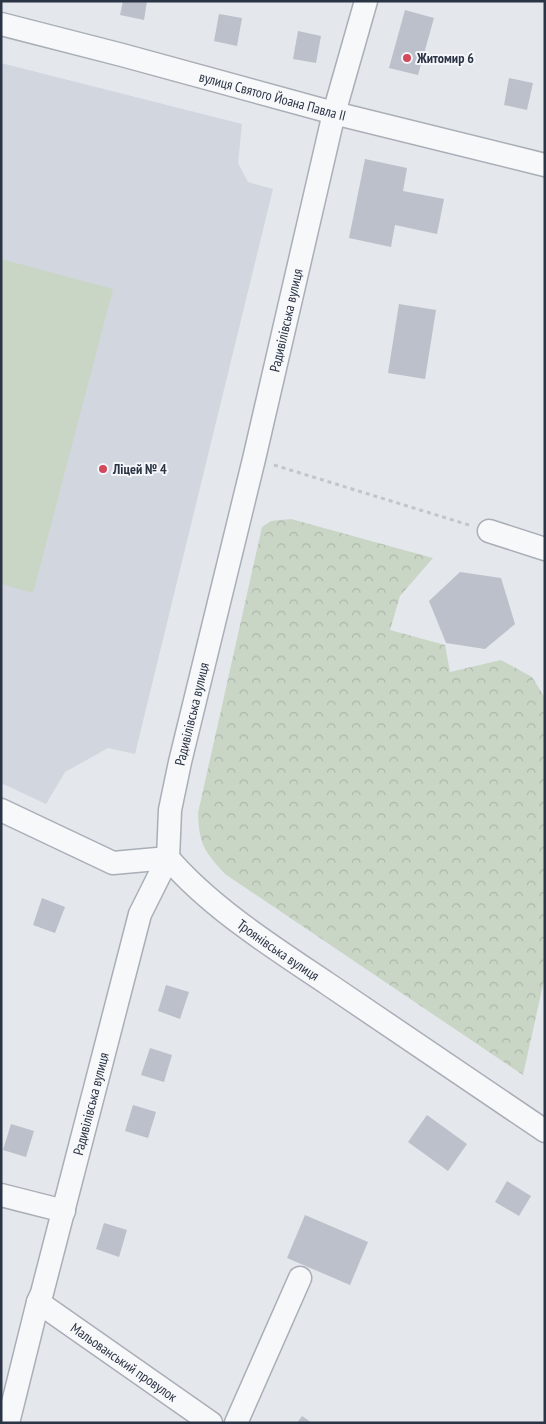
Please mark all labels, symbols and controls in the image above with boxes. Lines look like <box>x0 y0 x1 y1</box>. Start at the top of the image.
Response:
place label: Житомир 6 <box>416 49 474 67</box>
marker: Житомир 6 <box>401 52 413 64</box>
street label: вулиця Святого Йоана Павла II <box>197 68 348 125</box>
street label: Радивілівська вулиця <box>265 267 307 374</box>
place label: Ліцей № 4 <box>112 460 167 478</box>
marker: Ліцей № 4 <box>97 463 109 475</box>
street label: Радивілівська вулиця <box>170 661 213 767</box>
street label: Троянівська вулиця <box>234 915 323 985</box>
street label: Радивілівська вулиця <box>69 1050 113 1157</box>
street label: Мальованський провулок <box>67 1319 181 1406</box>

